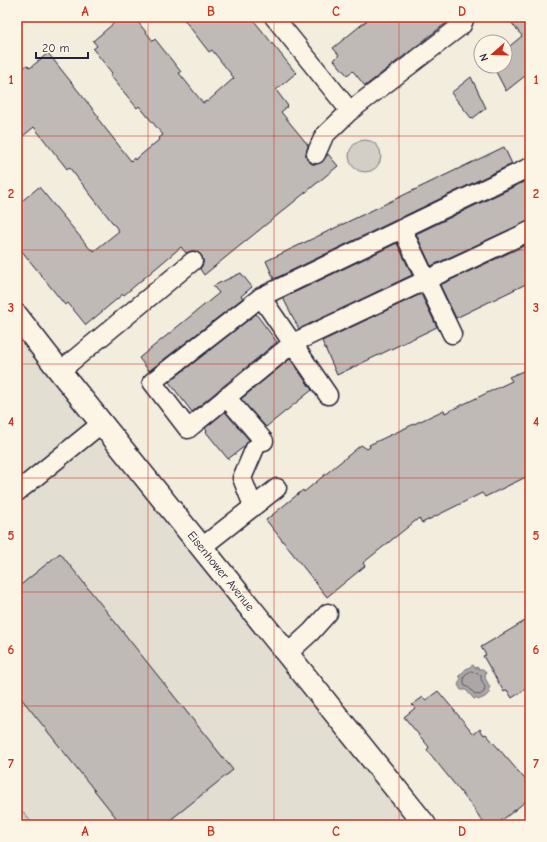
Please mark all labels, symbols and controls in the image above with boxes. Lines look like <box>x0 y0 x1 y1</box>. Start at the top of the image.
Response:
text: A <box>81 4 89 19</box>
text: B <box>207 4 215 19</box>
text: C <box>332 4 340 19</box>
text: D <box>458 4 466 19</box>
scale bar <box>36 34 88 60</box>
north arrow <box>473 34 513 74</box>
text: 20 m <box>42 41 70 55</box>
text: N <box>477 52 491 63</box>
text: 1 <box>8 72 14 87</box>
text: 1 <box>533 72 539 87</box>
text: 2 <box>8 186 14 201</box>
text: 2 <box>533 186 539 201</box>
text: 3 <box>8 300 14 315</box>
text: 3 <box>533 300 539 315</box>
text: 4 <box>8 414 14 429</box>
text: 4 <box>533 414 539 429</box>
text: 5 <box>8 528 15 543</box>
street label: Eisenhower Avenue <box>185 528 257 614</box>
text: 5 <box>533 528 540 543</box>
text: 6 <box>8 642 15 657</box>
text: 6 <box>533 642 540 657</box>
text: 7 <box>8 756 14 771</box>
text: 7 <box>533 756 539 771</box>
text: A <box>81 824 89 839</box>
text: B <box>207 824 215 839</box>
text: C <box>332 824 340 839</box>
text: D <box>458 824 466 839</box>

